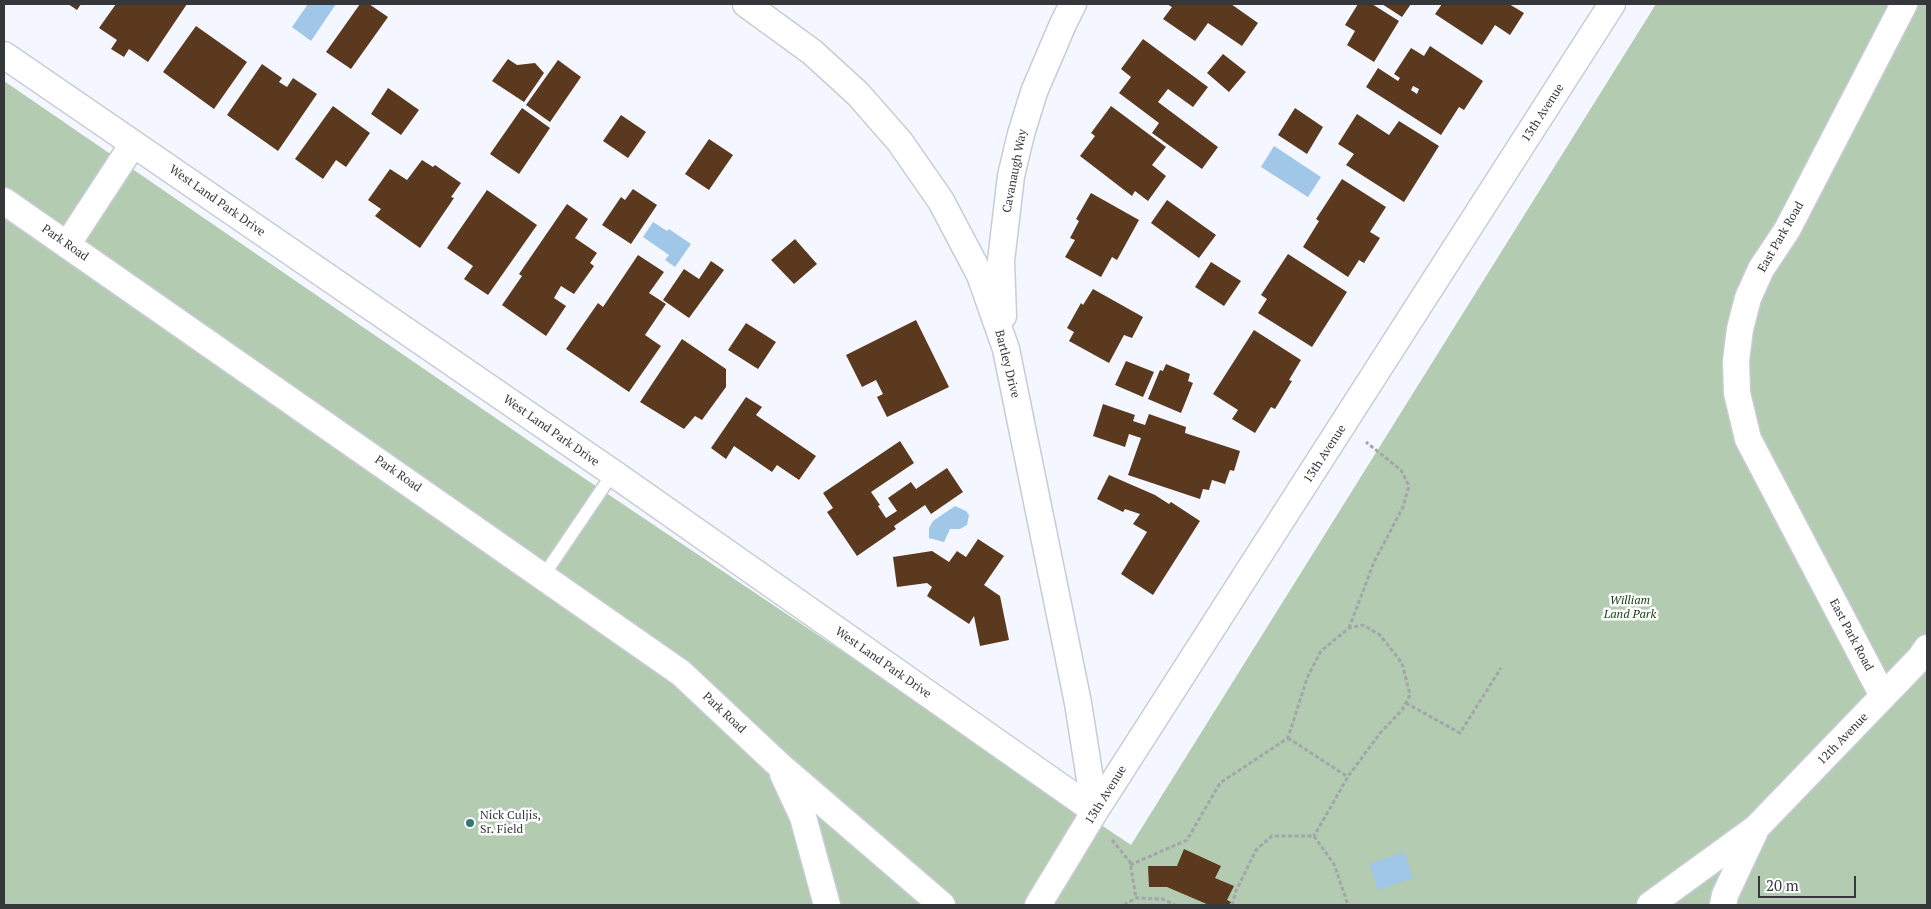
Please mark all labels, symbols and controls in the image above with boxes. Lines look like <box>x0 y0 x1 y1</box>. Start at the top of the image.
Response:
street label: 13th Avenue <box>1519 81 1567 145</box>
street label: Cavanaugh Way <box>1000 128 1030 214</box>
street label: West Land Park Drive <box>166 162 268 240</box>
street label: East Park Road <box>1755 199 1807 275</box>
street label: Park Road <box>39 222 91 264</box>
street label: Bartley Drive <box>992 329 1022 399</box>
street label: West Land Park Drive <box>500 392 602 470</box>
street label: 13th Avenue <box>1301 422 1349 486</box>
street label: Park Road <box>372 453 424 495</box>
park label: William Land Park <box>1604 594 1656 622</box>
street label: East Park Road <box>1826 597 1876 673</box>
street label: West Land Park Drive <box>832 624 934 702</box>
street label: Park Road <box>699 689 749 737</box>
street label: 12th Avenue <box>1815 710 1871 768</box>
street label: 13th Avenue <box>1082 763 1130 827</box>
place label: Nick Culjis, Sr. Field <box>480 809 541 837</box>
marker: Nick Culjis, Sr. Field <box>464 817 476 829</box>
scale bar <box>1761 866 1858 898</box>
text: 20 m <box>1766 875 1799 895</box>

